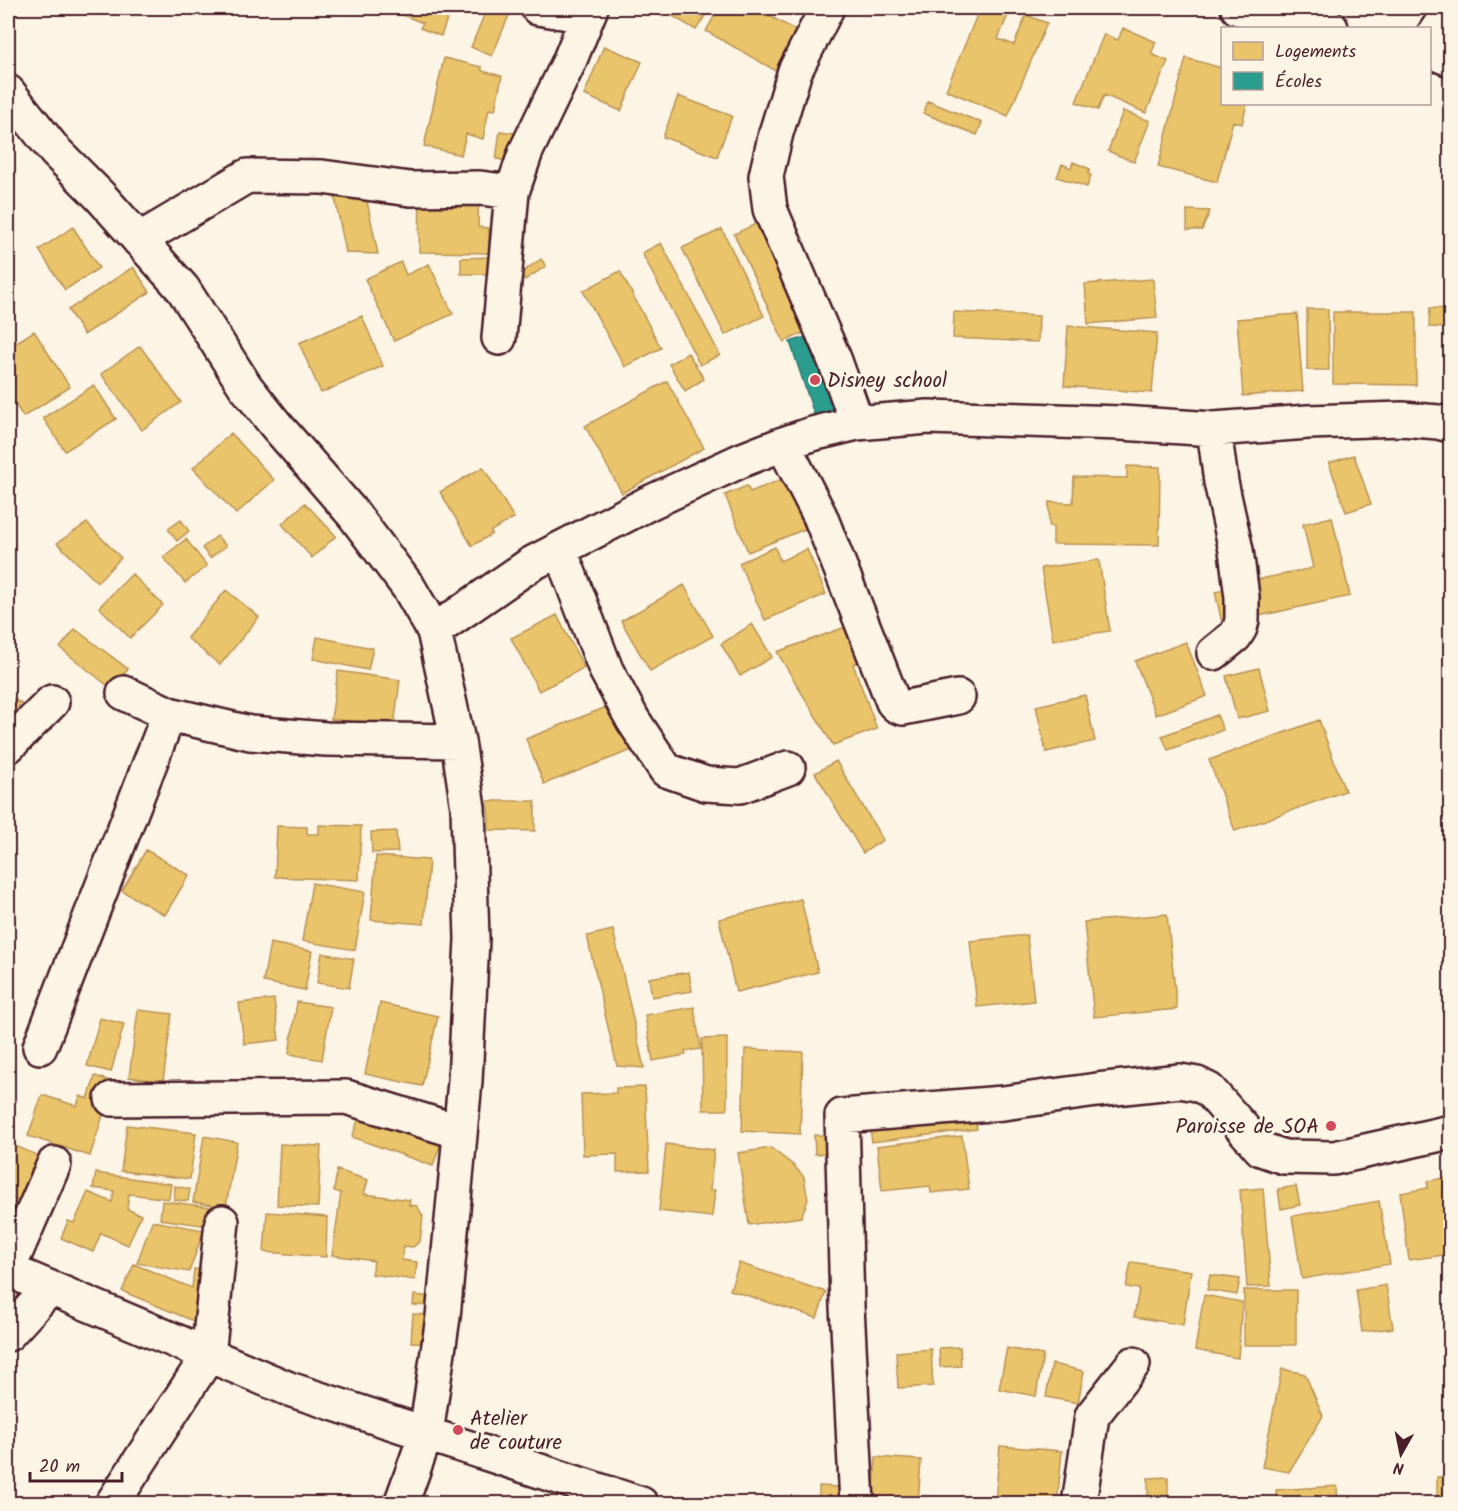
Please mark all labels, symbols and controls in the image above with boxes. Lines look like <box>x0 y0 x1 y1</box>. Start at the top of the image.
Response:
legend <box>1221 27 1431 105</box>
text: Logements <box>1275 38 1357 67</box>
text: Écoles <box>1275 68 1322 97</box>
place label: Disney school <box>827 365 947 398</box>
marker: Disney school <box>808 373 822 387</box>
place label: Paroisse de SOA <box>1175 1111 1319 1144</box>
marker: Paroisse de SOA <box>1324 1119 1338 1133</box>
place label: Atelier de couture <box>470 1403 562 1460</box>
marker: Atelier de couture <box>451 1423 465 1437</box>
north arrow <box>1371 1424 1431 1484</box>
scale bar <box>30 1445 122 1483</box>
text: 20 m <box>39 1453 80 1482</box>
text: N <box>1392 1454 1406 1480</box>

